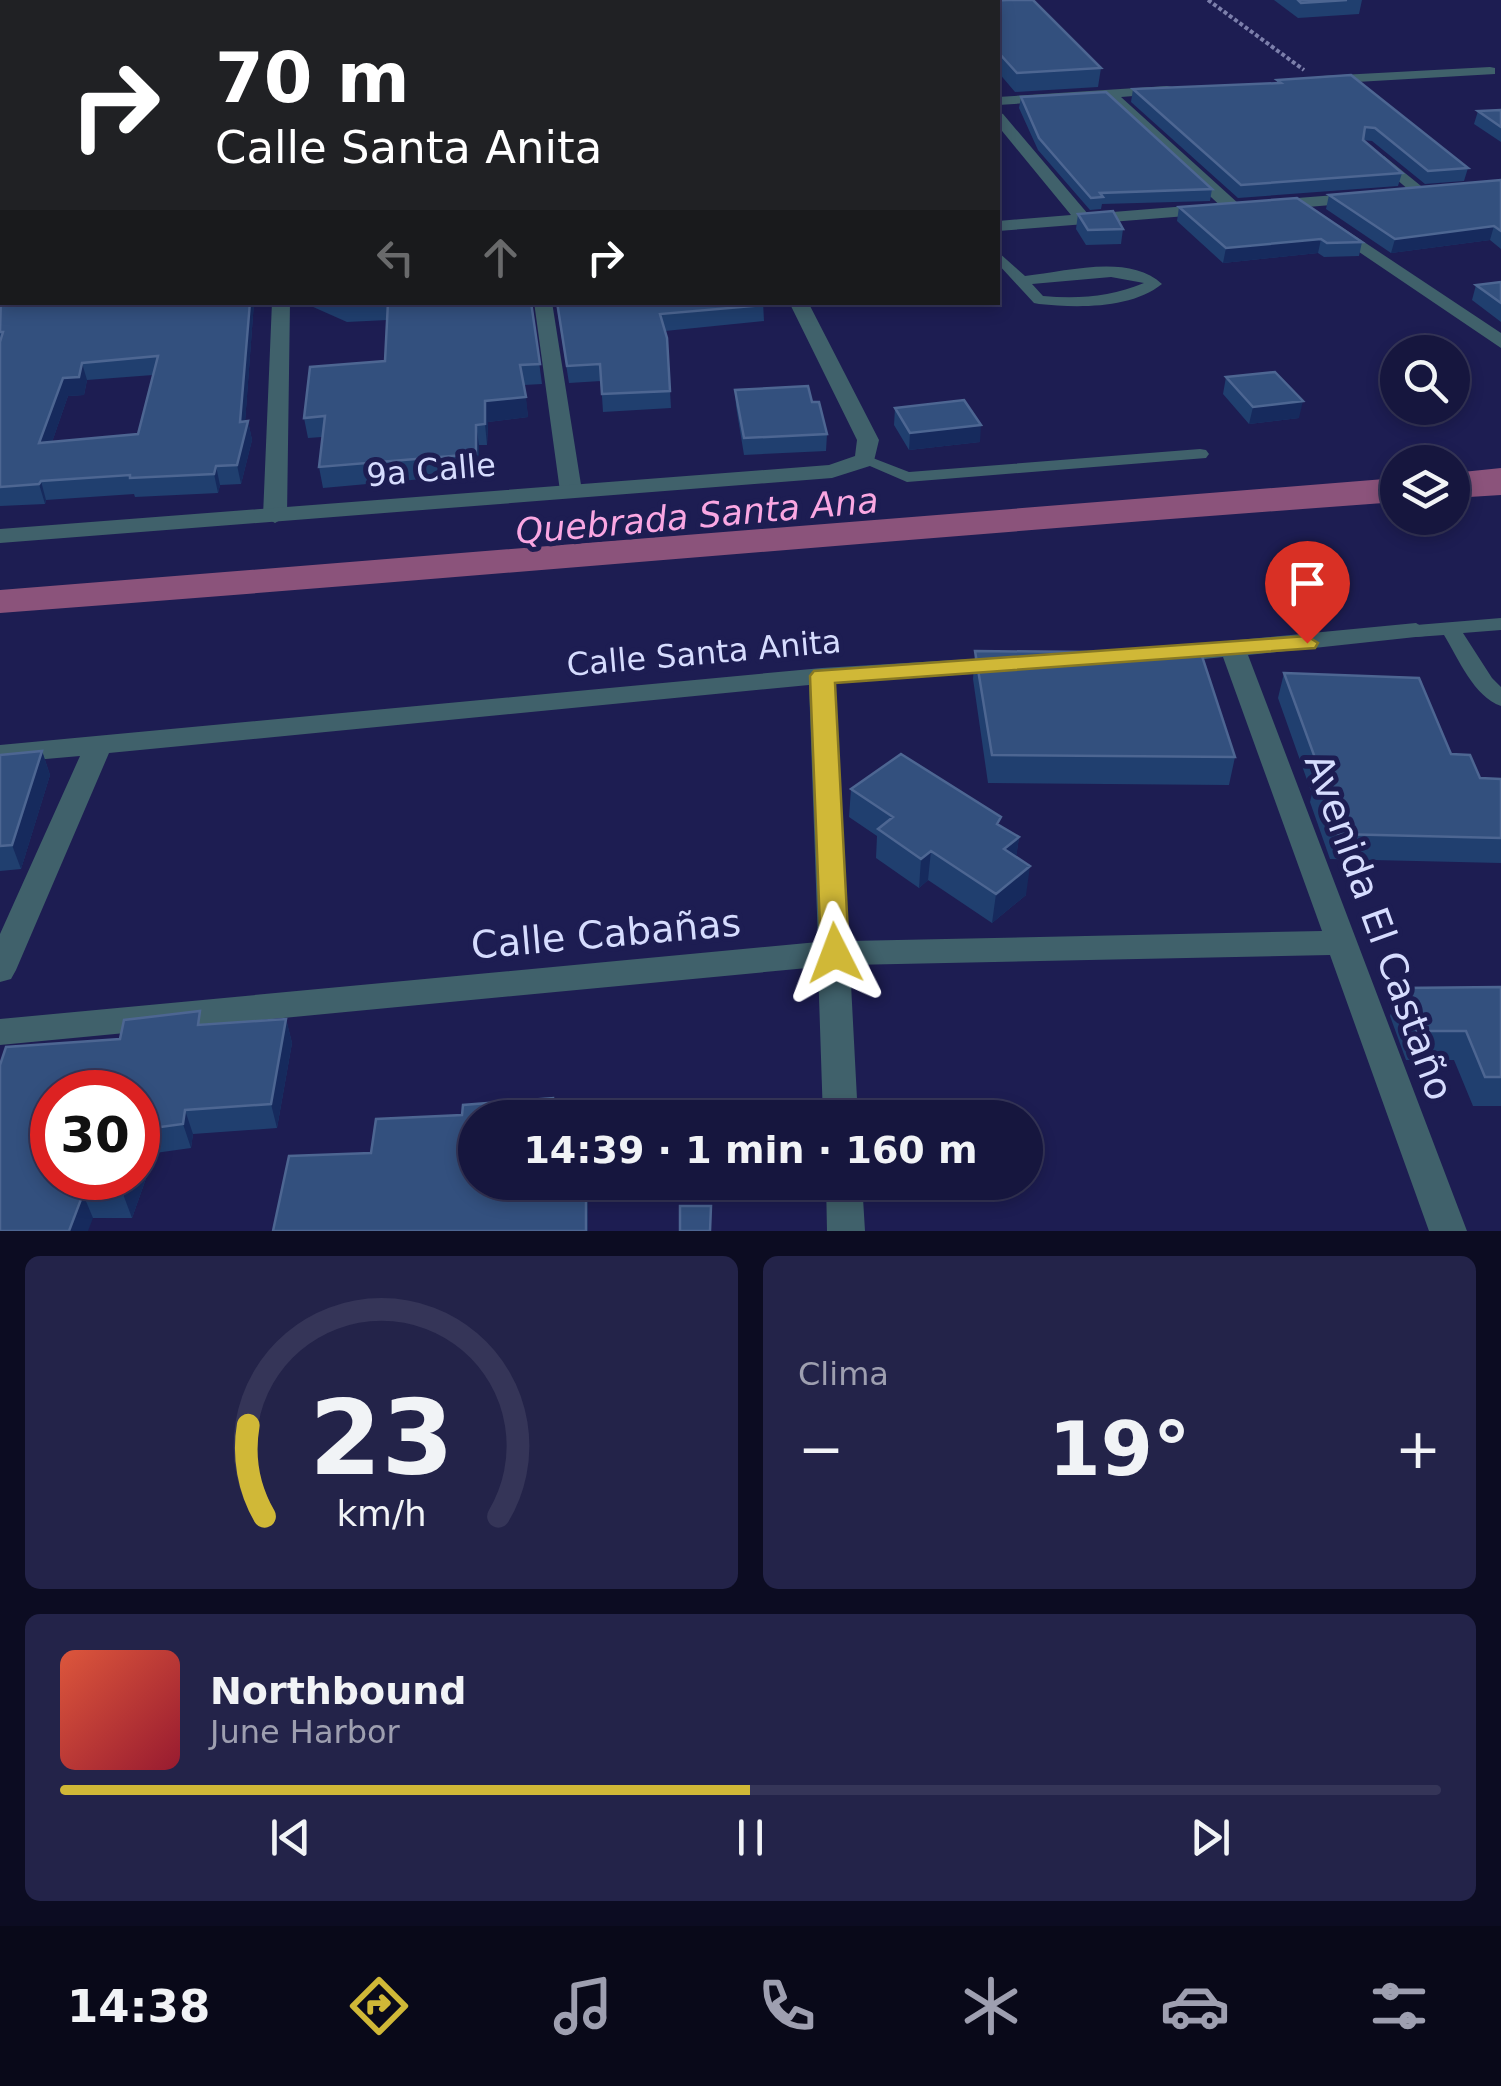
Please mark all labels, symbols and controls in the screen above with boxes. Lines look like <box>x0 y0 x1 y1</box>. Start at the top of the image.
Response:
text: 70 m <box>215 37 410 119</box>
icon: right <box>50 40 180 170</box>
text: Calle Santa Anita <box>215 121 602 174</box>
icon: left <box>368 230 423 285</box>
icon: ahead <box>473 230 528 285</box>
icon: right <box>578 230 633 285</box>
map controls <box>1380 335 1470 535</box>
button: search <box>1380 335 1470 425</box>
street label: 9a Calle <box>365 445 497 495</box>
button: layers <box>1380 445 1470 535</box>
water label: Quebrada Santa Ana <box>514 480 880 552</box>
pin <box>1265 541 1350 644</box>
icon: arrive <box>1280 556 1335 611</box>
street label: Calle Santa Anita <box>565 622 843 684</box>
street label: Avenida El Castaño <box>1296 748 1462 1106</box>
street label: Calle Cabañas <box>469 900 743 968</box>
position arrow <box>783 901 887 1005</box>
speed limit sign: 30 <box>30 1070 160 1200</box>
text: 14:39 · 1 min · 160 m <box>523 1128 978 1172</box>
text: Clima <box>798 1355 889 1393</box>
text: 23 <box>309 1377 454 1499</box>
text: 19° <box>1049 1405 1190 1493</box>
text: − <box>798 1417 844 1481</box>
text: + <box>1395 1417 1441 1481</box>
text: km/h <box>336 1493 427 1534</box>
text: Northbound <box>210 1669 466 1713</box>
text: June Harbor <box>210 1713 400 1751</box>
icon: previous <box>263 1810 318 1865</box>
icon: pause <box>723 1810 778 1865</box>
icon: next <box>1183 1810 1238 1865</box>
icon: directions <box>344 1971 414 2041</box>
icon: music <box>548 1971 618 2041</box>
icon: phone <box>752 1971 822 2041</box>
icon: climate <box>956 1971 1026 2041</box>
icon: car <box>1160 1971 1230 2041</box>
icon: filters <box>1364 1971 1434 2041</box>
text: 14:38 <box>67 1980 210 2033</box>

